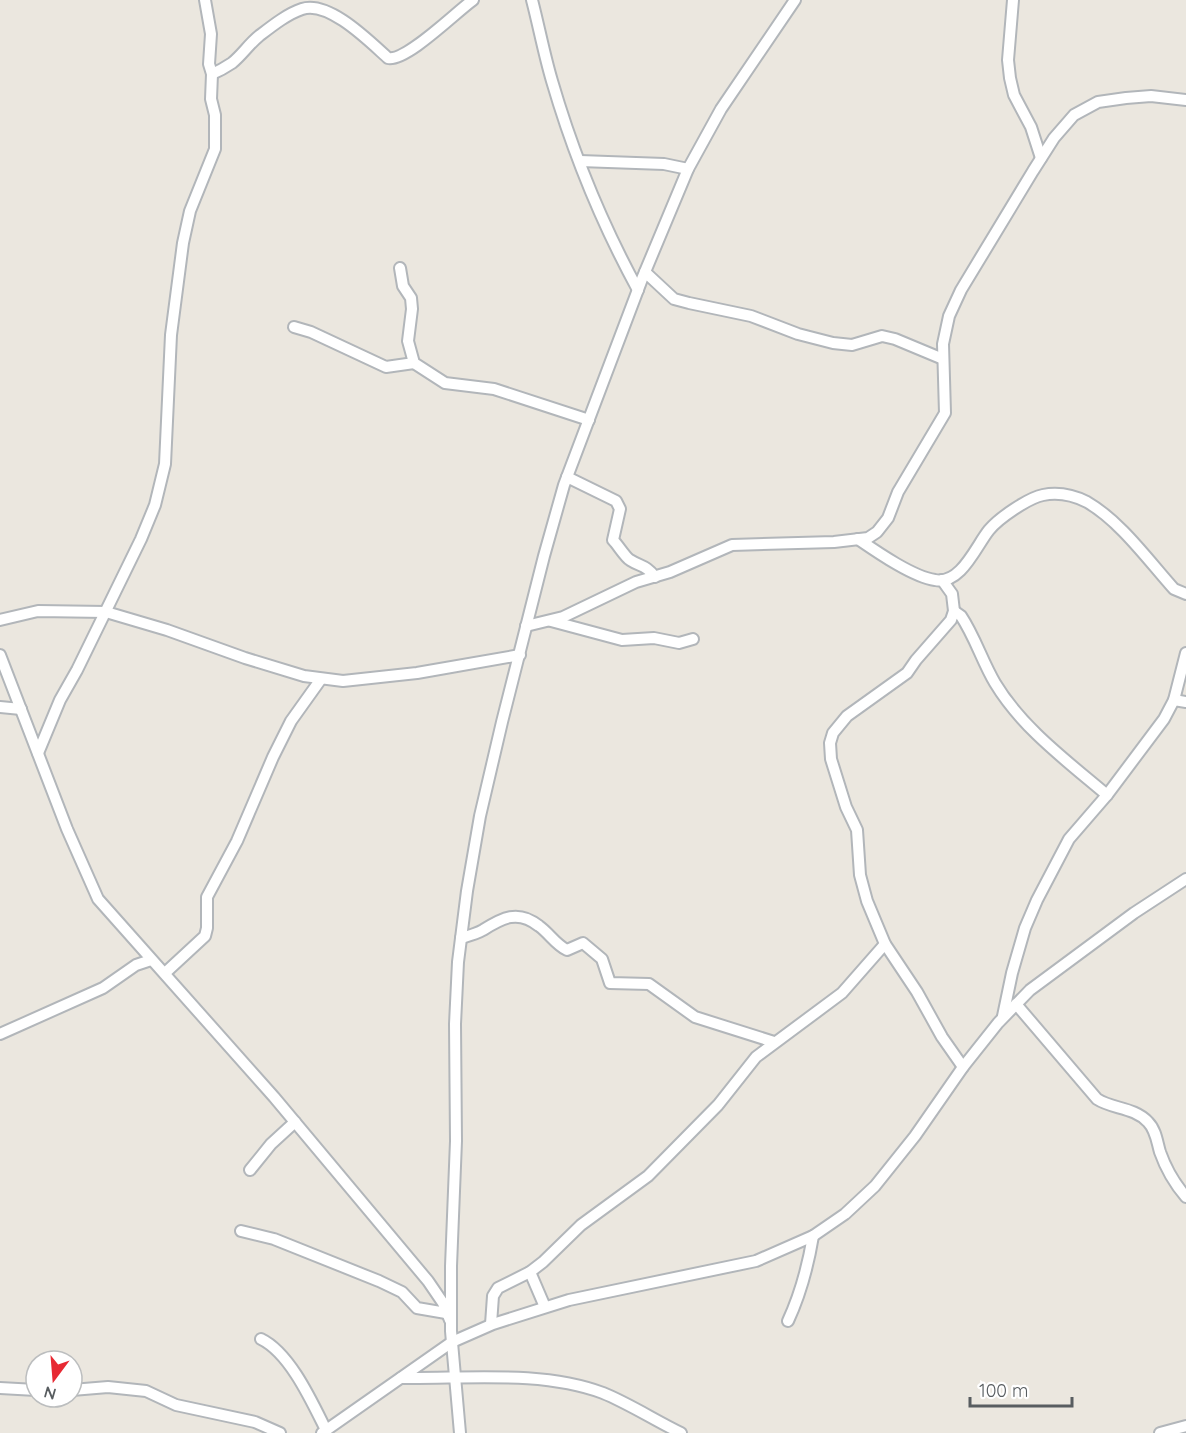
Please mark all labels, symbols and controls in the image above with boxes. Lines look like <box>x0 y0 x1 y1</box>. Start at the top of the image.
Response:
north arrow <box>24 1349 84 1409</box>
scale bar <box>970 1370 1072 1408</box>
text: 100 m <box>979 1379 1028 1402</box>
text: N <box>41 1382 58 1405</box>

